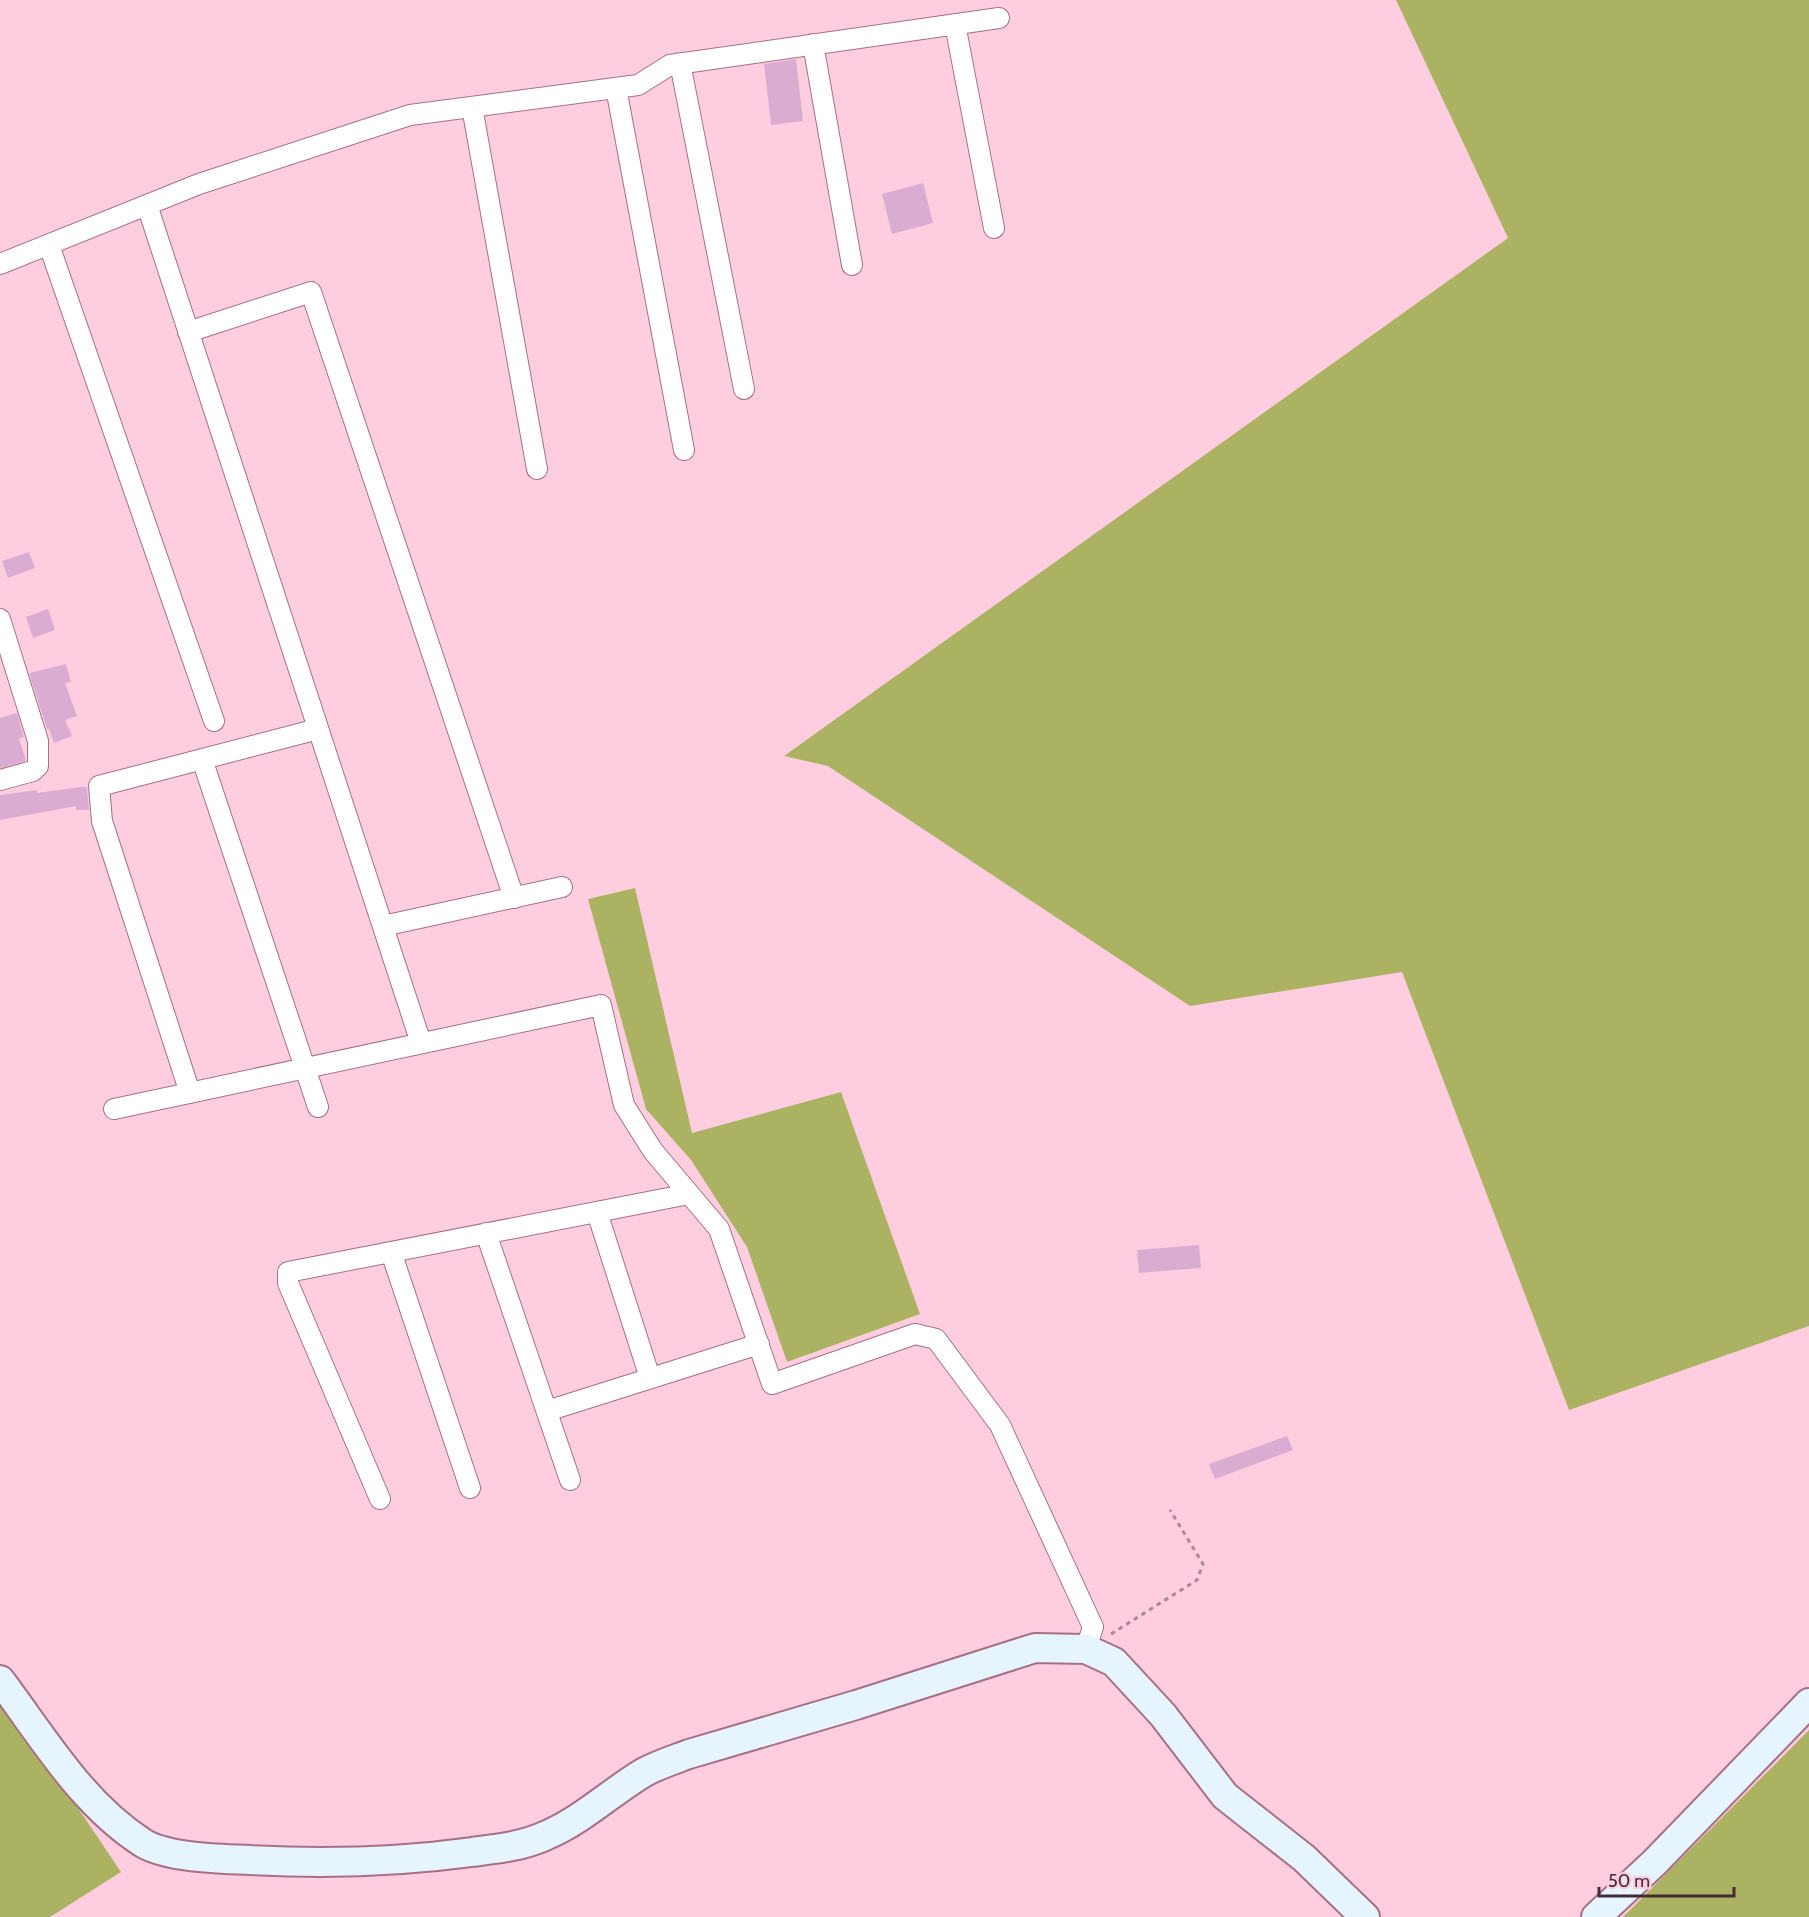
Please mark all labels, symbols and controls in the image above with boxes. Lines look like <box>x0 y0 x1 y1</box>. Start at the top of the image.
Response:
scale bar <box>1599 1860 1734 1898</box>
text: 50 m <box>1608 1870 1650 1892</box>

